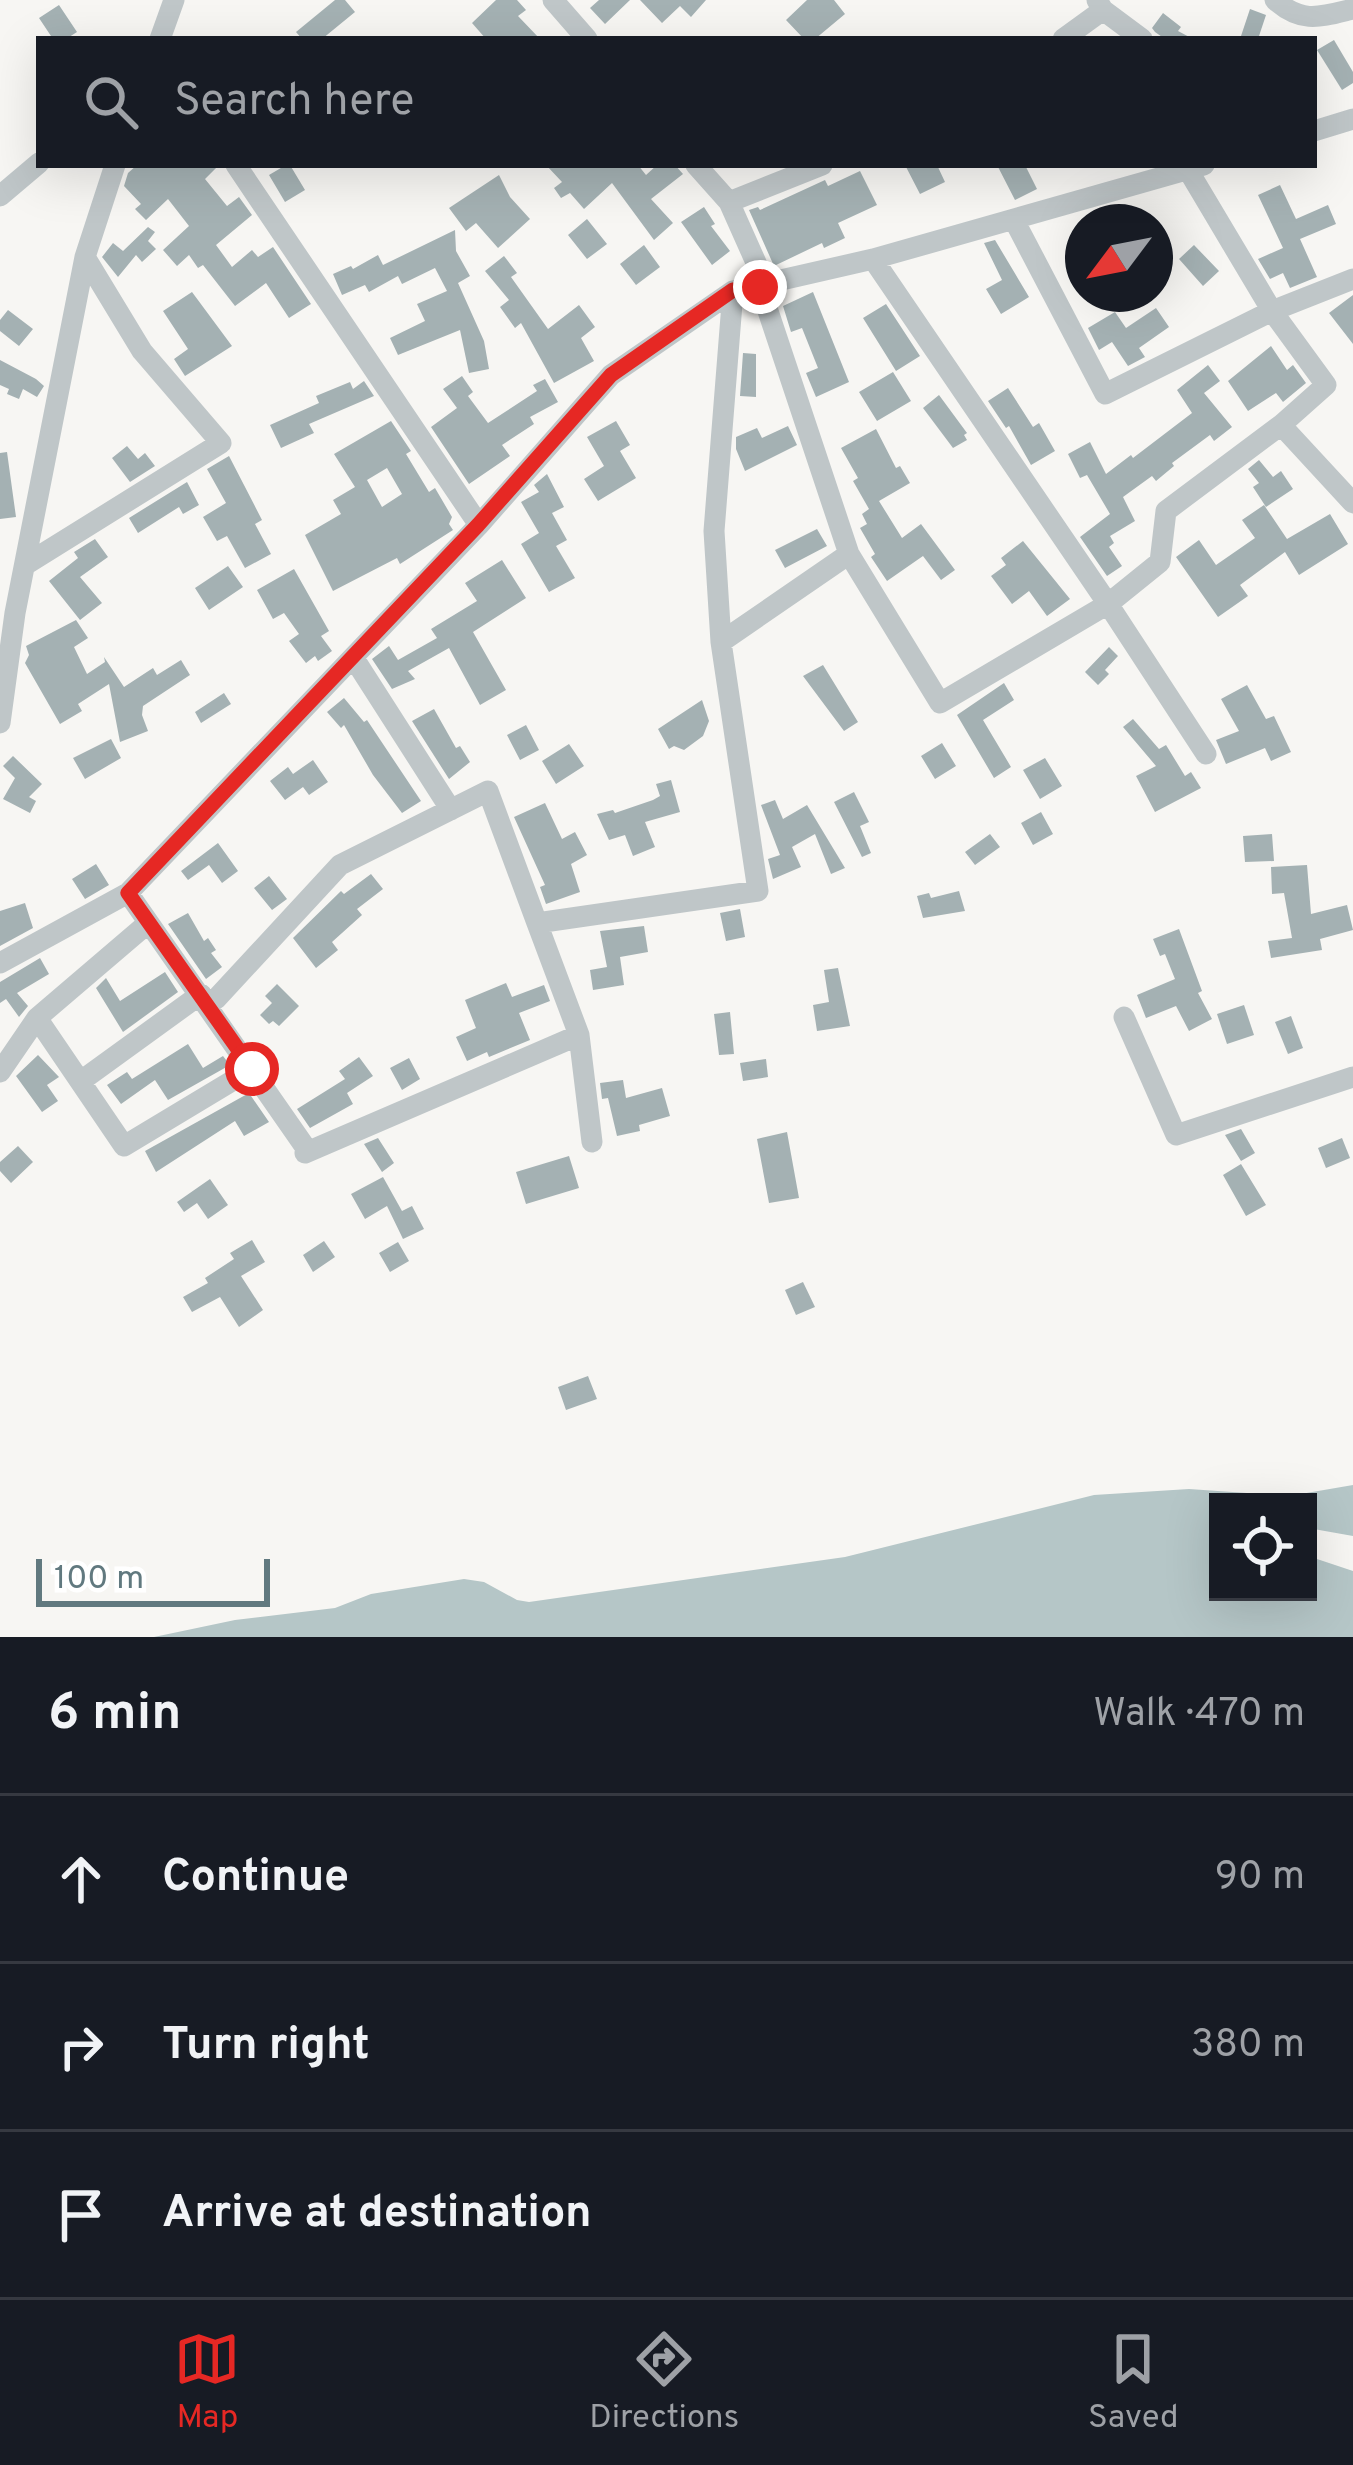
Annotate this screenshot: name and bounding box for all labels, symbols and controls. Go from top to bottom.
search box [36,36,1317,168]
icon: search [78,69,144,135]
text: Search here [174,74,414,131]
north arrow [1065,204,1173,312]
route end [733,260,787,314]
route start [225,1042,279,1096]
map controls [1209,1493,1317,1601]
button: locate [1209,1493,1317,1601]
scale bar [36,1553,270,1606]
text: 100 m [54,1559,144,1601]
text: 6 min [48,1683,181,1748]
text: Walk · 470 m [1093,1691,1305,1740]
icon: ahead [48,1846,114,1912]
text: Continue [162,1850,349,1907]
text: 90 m [1215,1854,1305,1903]
icon: right [48,2014,114,2080]
text: Turn right [162,2018,370,2075]
text: 380 m [1191,2022,1305,2071]
icon: arrive [48,2182,114,2248]
text: Arrive at destination [162,2186,592,2243]
tab: Map [174,2326,240,2440]
tab: Directions [589,2326,739,2440]
tab: Saved [1088,2326,1179,2440]

